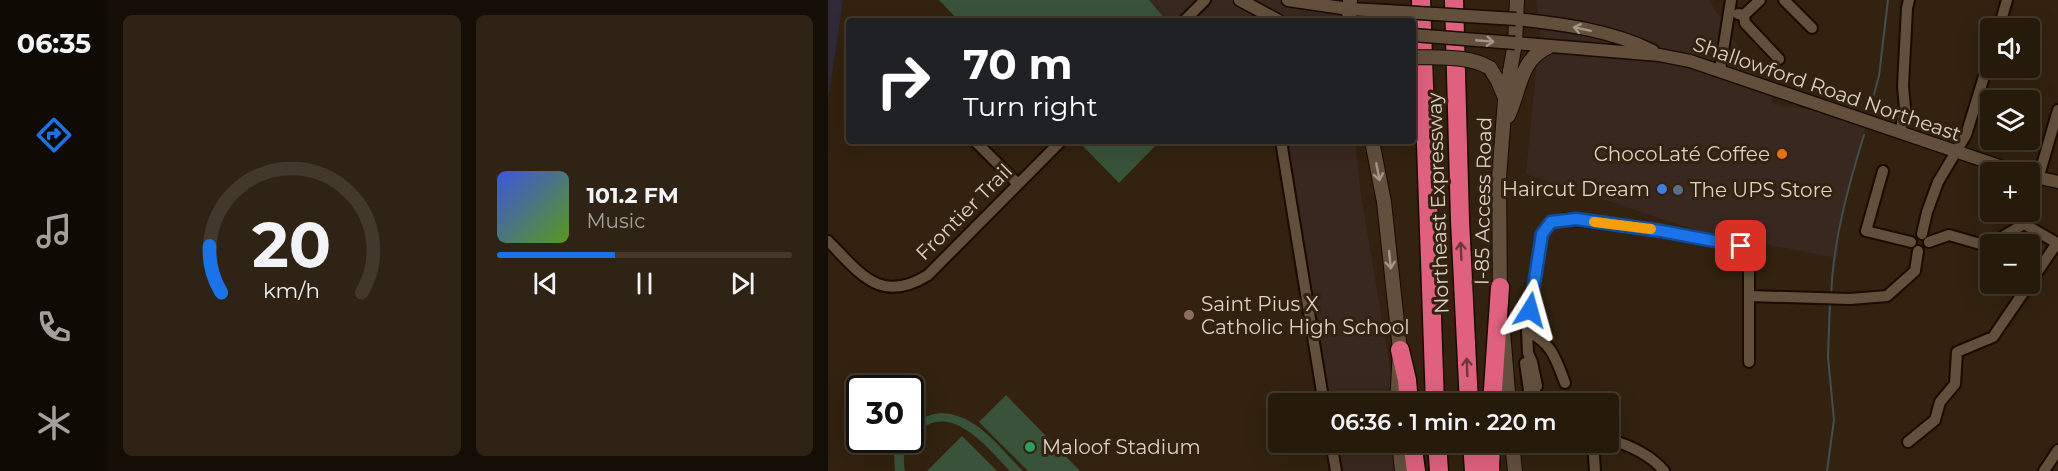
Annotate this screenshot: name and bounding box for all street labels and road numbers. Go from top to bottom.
street label: Shallowford Road Northeast [1690,32,1964,146]
street label: Northeast Expressway [1422,92,1454,314]
street label: I-85 Access Road [1470,117,1496,285]
street label: Frontier Trail [911,159,1017,265]

